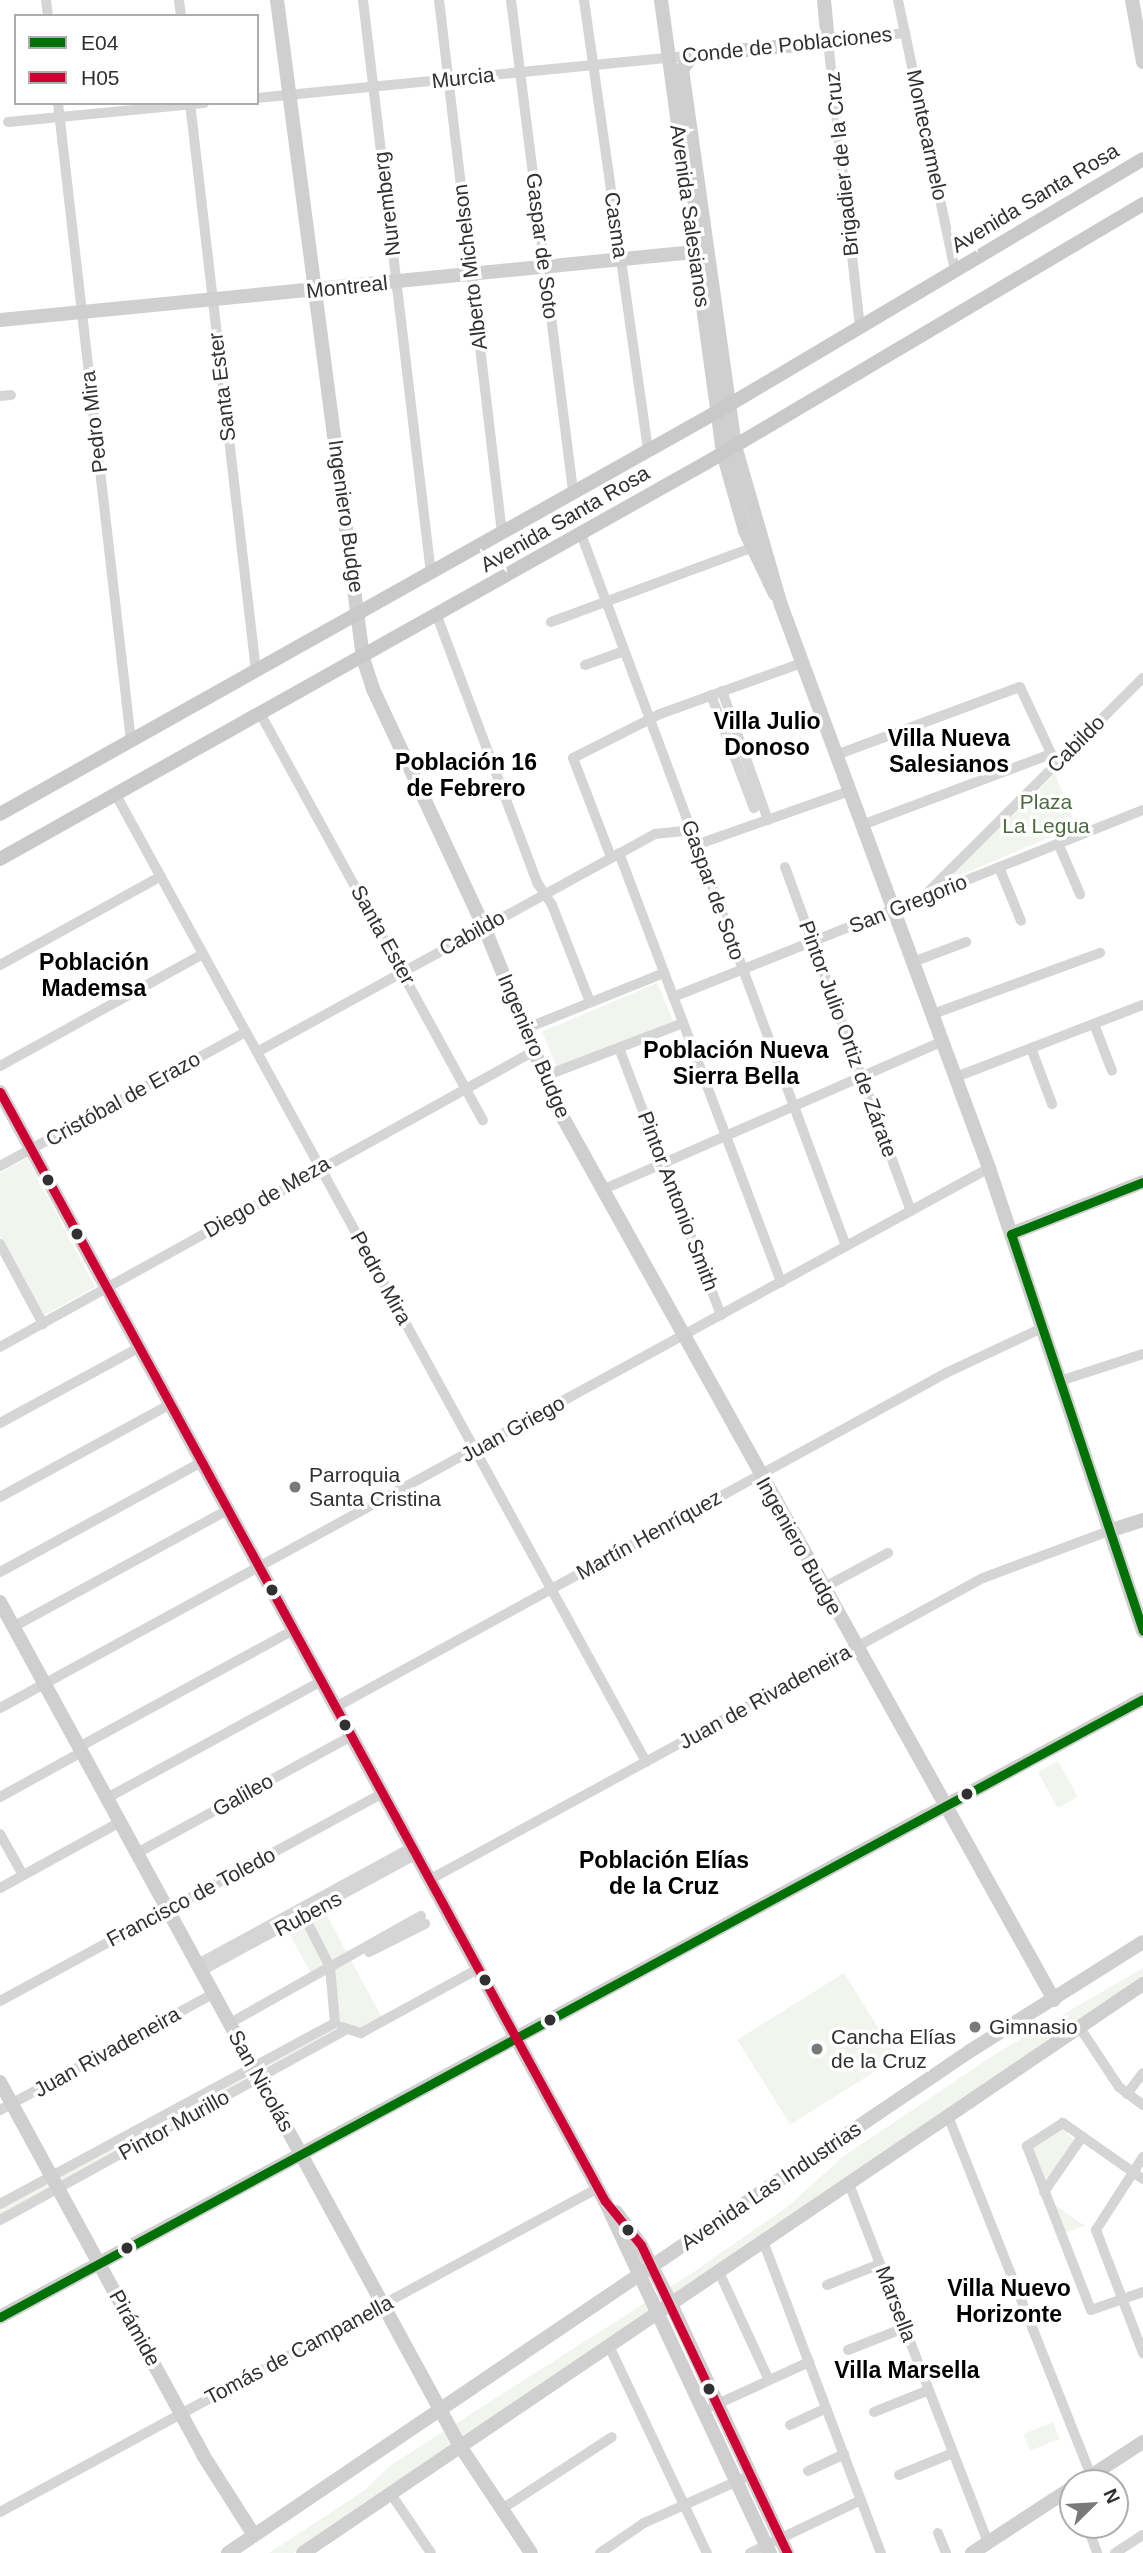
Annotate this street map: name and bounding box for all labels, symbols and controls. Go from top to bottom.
legend [14,14,259,105]
street label: Conde de Poblaciones [681,21,893,69]
text: E04 [81,31,118,54]
street label: Murcia [430,62,496,94]
text: H05 [81,66,120,89]
street label: Montecarmelo [901,67,953,203]
street label: Brigadier de la Cruz [820,70,864,258]
street label: Avenida Salesianos [665,123,715,309]
street label: Avenida Santa Rosa [947,138,1123,258]
street label: Nuremberg [368,150,406,258]
street label: Gaspar de Soto [521,171,563,321]
street label: Alberto Michelson [447,183,493,351]
street label: Casma [599,190,633,260]
street label: Montreal [305,270,389,304]
street label: Santa Ester [203,331,241,443]
street label: Pedro Mira [75,369,113,475]
street label: Ingeniero Budge [323,438,369,594]
street label: Avenida Santa Rosa [476,460,654,578]
district label: Villa Julio Donoso [714,707,820,761]
street label: Cabildo [1042,710,1110,778]
district label: Villa Nueva Salesianos [888,724,1010,778]
district label: Población 16 de Febrero [395,748,537,802]
park label: Plaza La Legua [1002,789,1090,839]
street label: Gaspar de Soto [676,817,750,963]
street label: San Gregorio [845,869,971,939]
street label: Santa Ester [345,881,421,989]
street label: Cabildo [435,905,509,961]
street label: Pintor Julio Ortiz de Zárate [793,917,903,1161]
district label: Población Mademsa [39,948,149,1002]
street label: Ingeniero Budge [492,970,576,1122]
district label: Población Nueva Sierra Bella [643,1036,829,1090]
street label: Cristóbal de Erazo [41,1046,205,1152]
street label: Pintor Antonio Smith [632,1107,724,1295]
street label: Diego de Meza [200,1151,334,1243]
unlabelled marker [41,1173,55,1187]
unlabelled marker [70,1227,84,1241]
street label: Pedro Mira [345,1227,417,1329]
street label: Juan Griego [457,1390,569,1468]
place label: Parroquia Santa Cristina [309,1462,441,1512]
street label: Ingeniero Budge [751,1472,847,1620]
marker: Parroquia Santa Cristina [287,1479,303,1495]
street label: Martín Henríquez [572,1485,726,1585]
unlabelled marker [265,1583,279,1597]
street label: Juan de Rivadeneira [675,1639,855,1755]
unlabelled marker [338,1718,352,1732]
street label: Galileo [208,1768,278,1822]
unlabelled marker [960,1787,974,1801]
street label: Francisco de Toledo [102,1842,280,1952]
district label: Población Elías de la Cruz [579,1846,749,1900]
street label: Rubens [270,1886,346,1942]
unlabelled marker [478,1973,492,1987]
street label: Juan Rivadeneira [29,2001,185,2103]
unlabelled marker [543,2013,557,2027]
place label: Gimnasio [989,2014,1078,2040]
marker: Gimnasio [967,2019,983,2035]
place label: Cancha Elías de la Cruz [831,2024,956,2074]
street label: San Nicolás [223,2026,299,2136]
marker: Cancha Elías de la Cruz [809,2041,825,2057]
street label: Pintor Murillo [114,2084,234,2166]
street label: Avenida Las Industrias [676,2116,866,2256]
unlabelled marker [621,2223,635,2237]
unlabelled marker [120,2241,134,2255]
street label: Marsella [870,2262,922,2346]
district label: Villa Nuevo Horizonte [947,2274,1071,2328]
street label: Pirámide [104,2286,166,2370]
street label: Tomás de Campanella [201,2290,397,2410]
district label: Villa Marsella [834,2356,980,2384]
unlabelled marker [702,2382,716,2396]
north arrow [1059,2469,1129,2539]
text: N [1099,2486,1124,2507]

